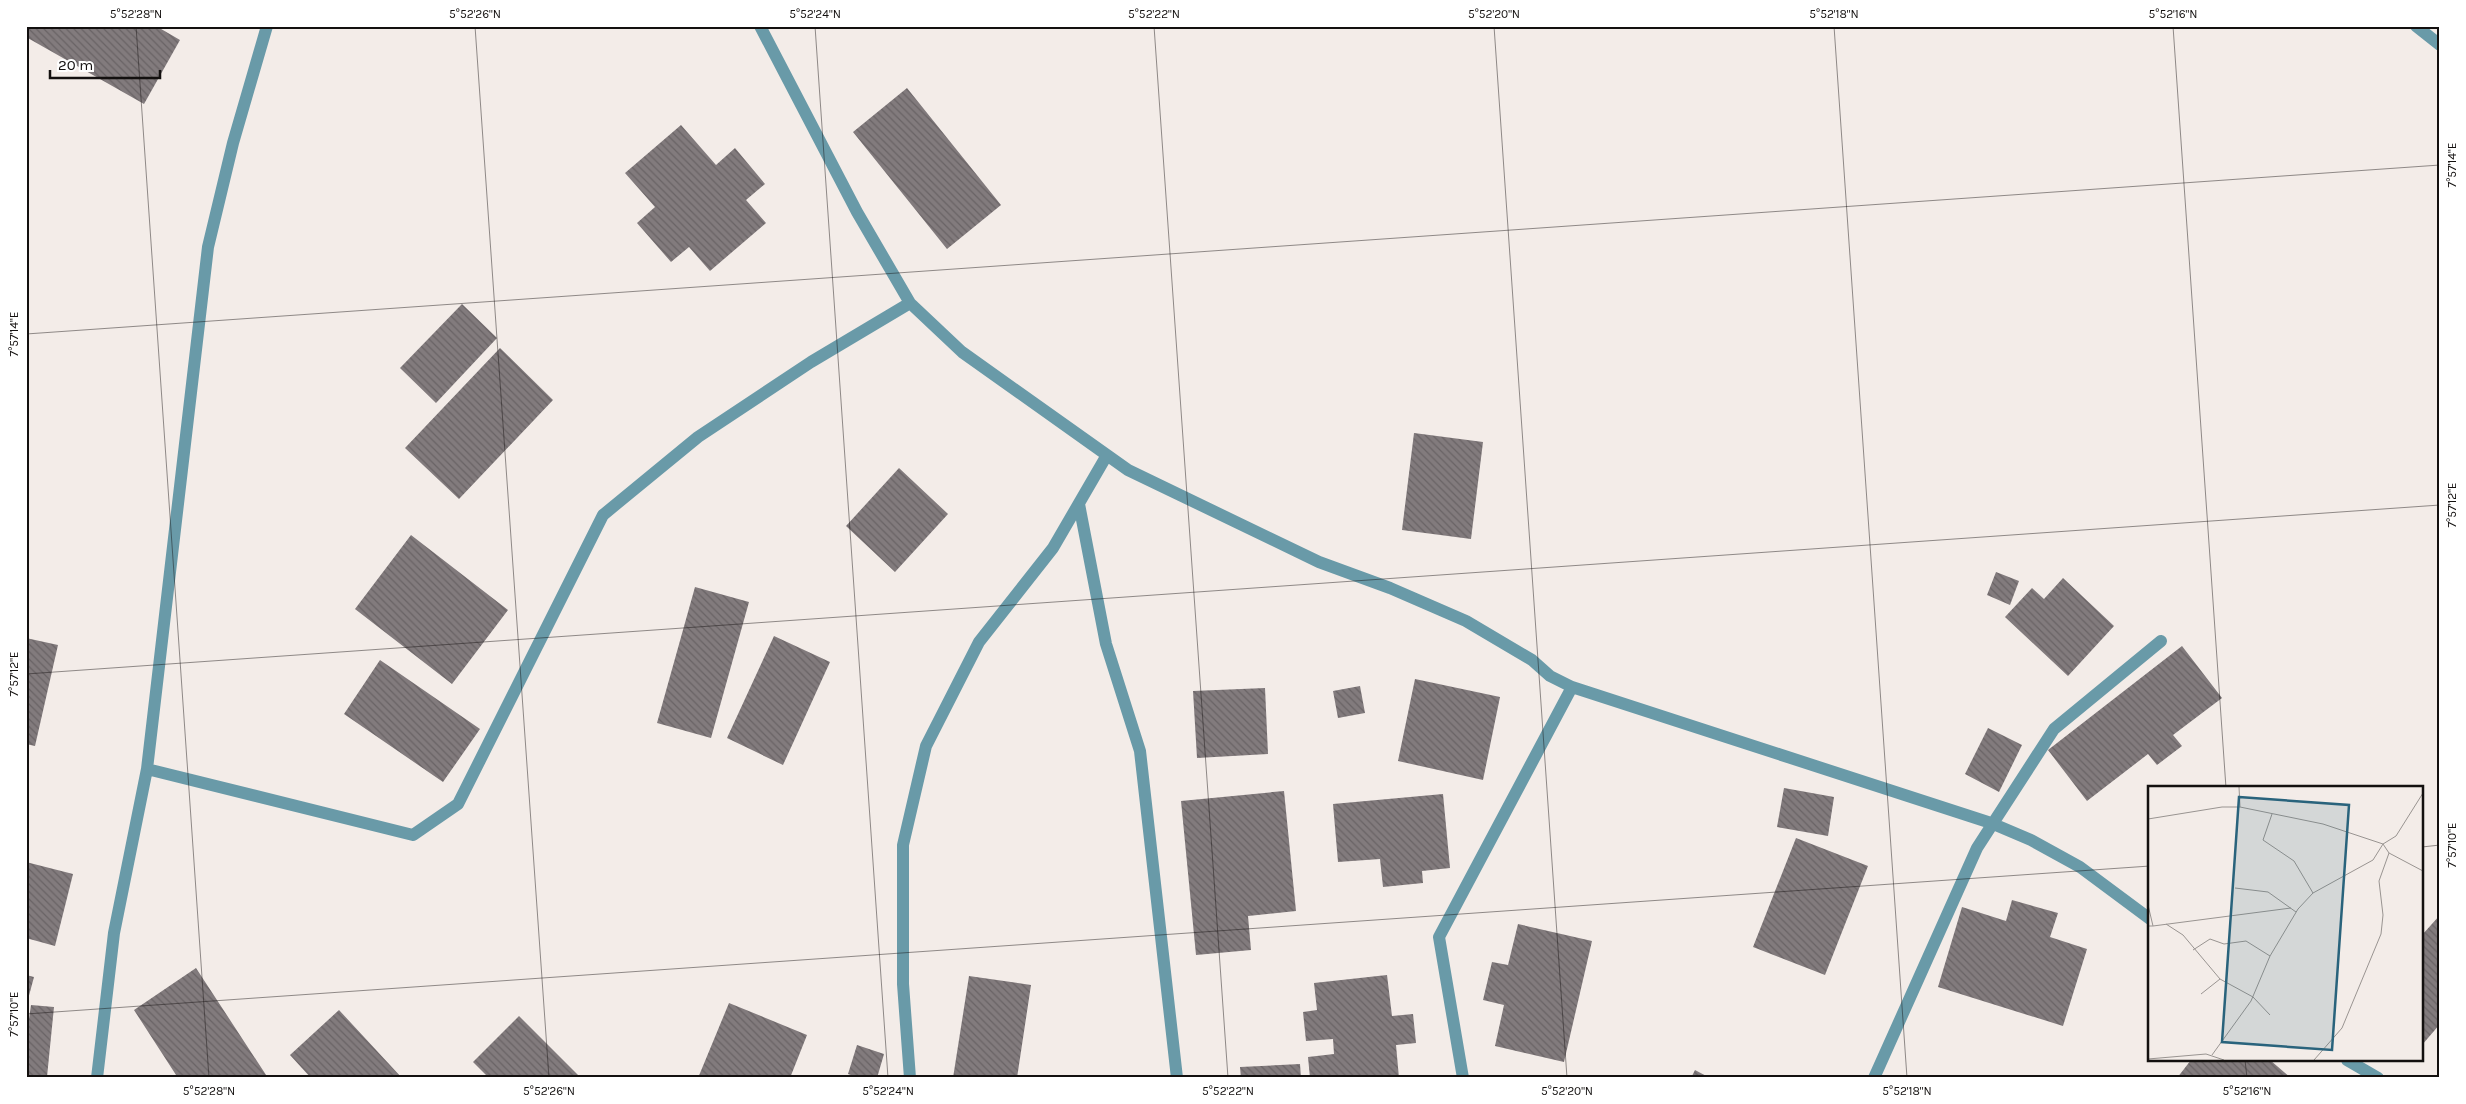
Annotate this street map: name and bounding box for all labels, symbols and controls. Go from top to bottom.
text: 5°52'28"N [110,7,162,21]
text: 5°52'26"N [449,7,501,21]
text: 5°52'24"N [789,7,841,21]
text: 5°52'22"N [1128,7,1180,21]
text: 5°52'20"N [1468,7,1520,21]
text: 5°52'18"N [1809,7,1859,21]
text: 5°52'16"N [2149,7,2197,21]
scale bar [50,48,160,80]
text: 20 m [58,56,93,74]
text: 7°57'14"E [2445,143,2459,187]
text: 7°57'14"E [7,312,21,356]
text: 7°57'12"E [2445,482,2459,528]
text: 7°57'12"E [7,651,21,697]
inset map [2148,786,2424,1062]
text: 7°57'10"E [2445,822,2459,868]
text: 7°57'10"E [7,991,21,1037]
text: 5°52'28"N [183,1084,235,1098]
text: 5°52'26"N [523,1084,575,1098]
text: 5°52'24"N [862,1084,914,1098]
text: 5°52'22"N [1202,1084,1254,1098]
text: 5°52'20"N [1541,1084,1593,1098]
text: 5°52'18"N [1882,1084,1932,1098]
text: 5°52'16"N [2223,1084,2271,1098]

